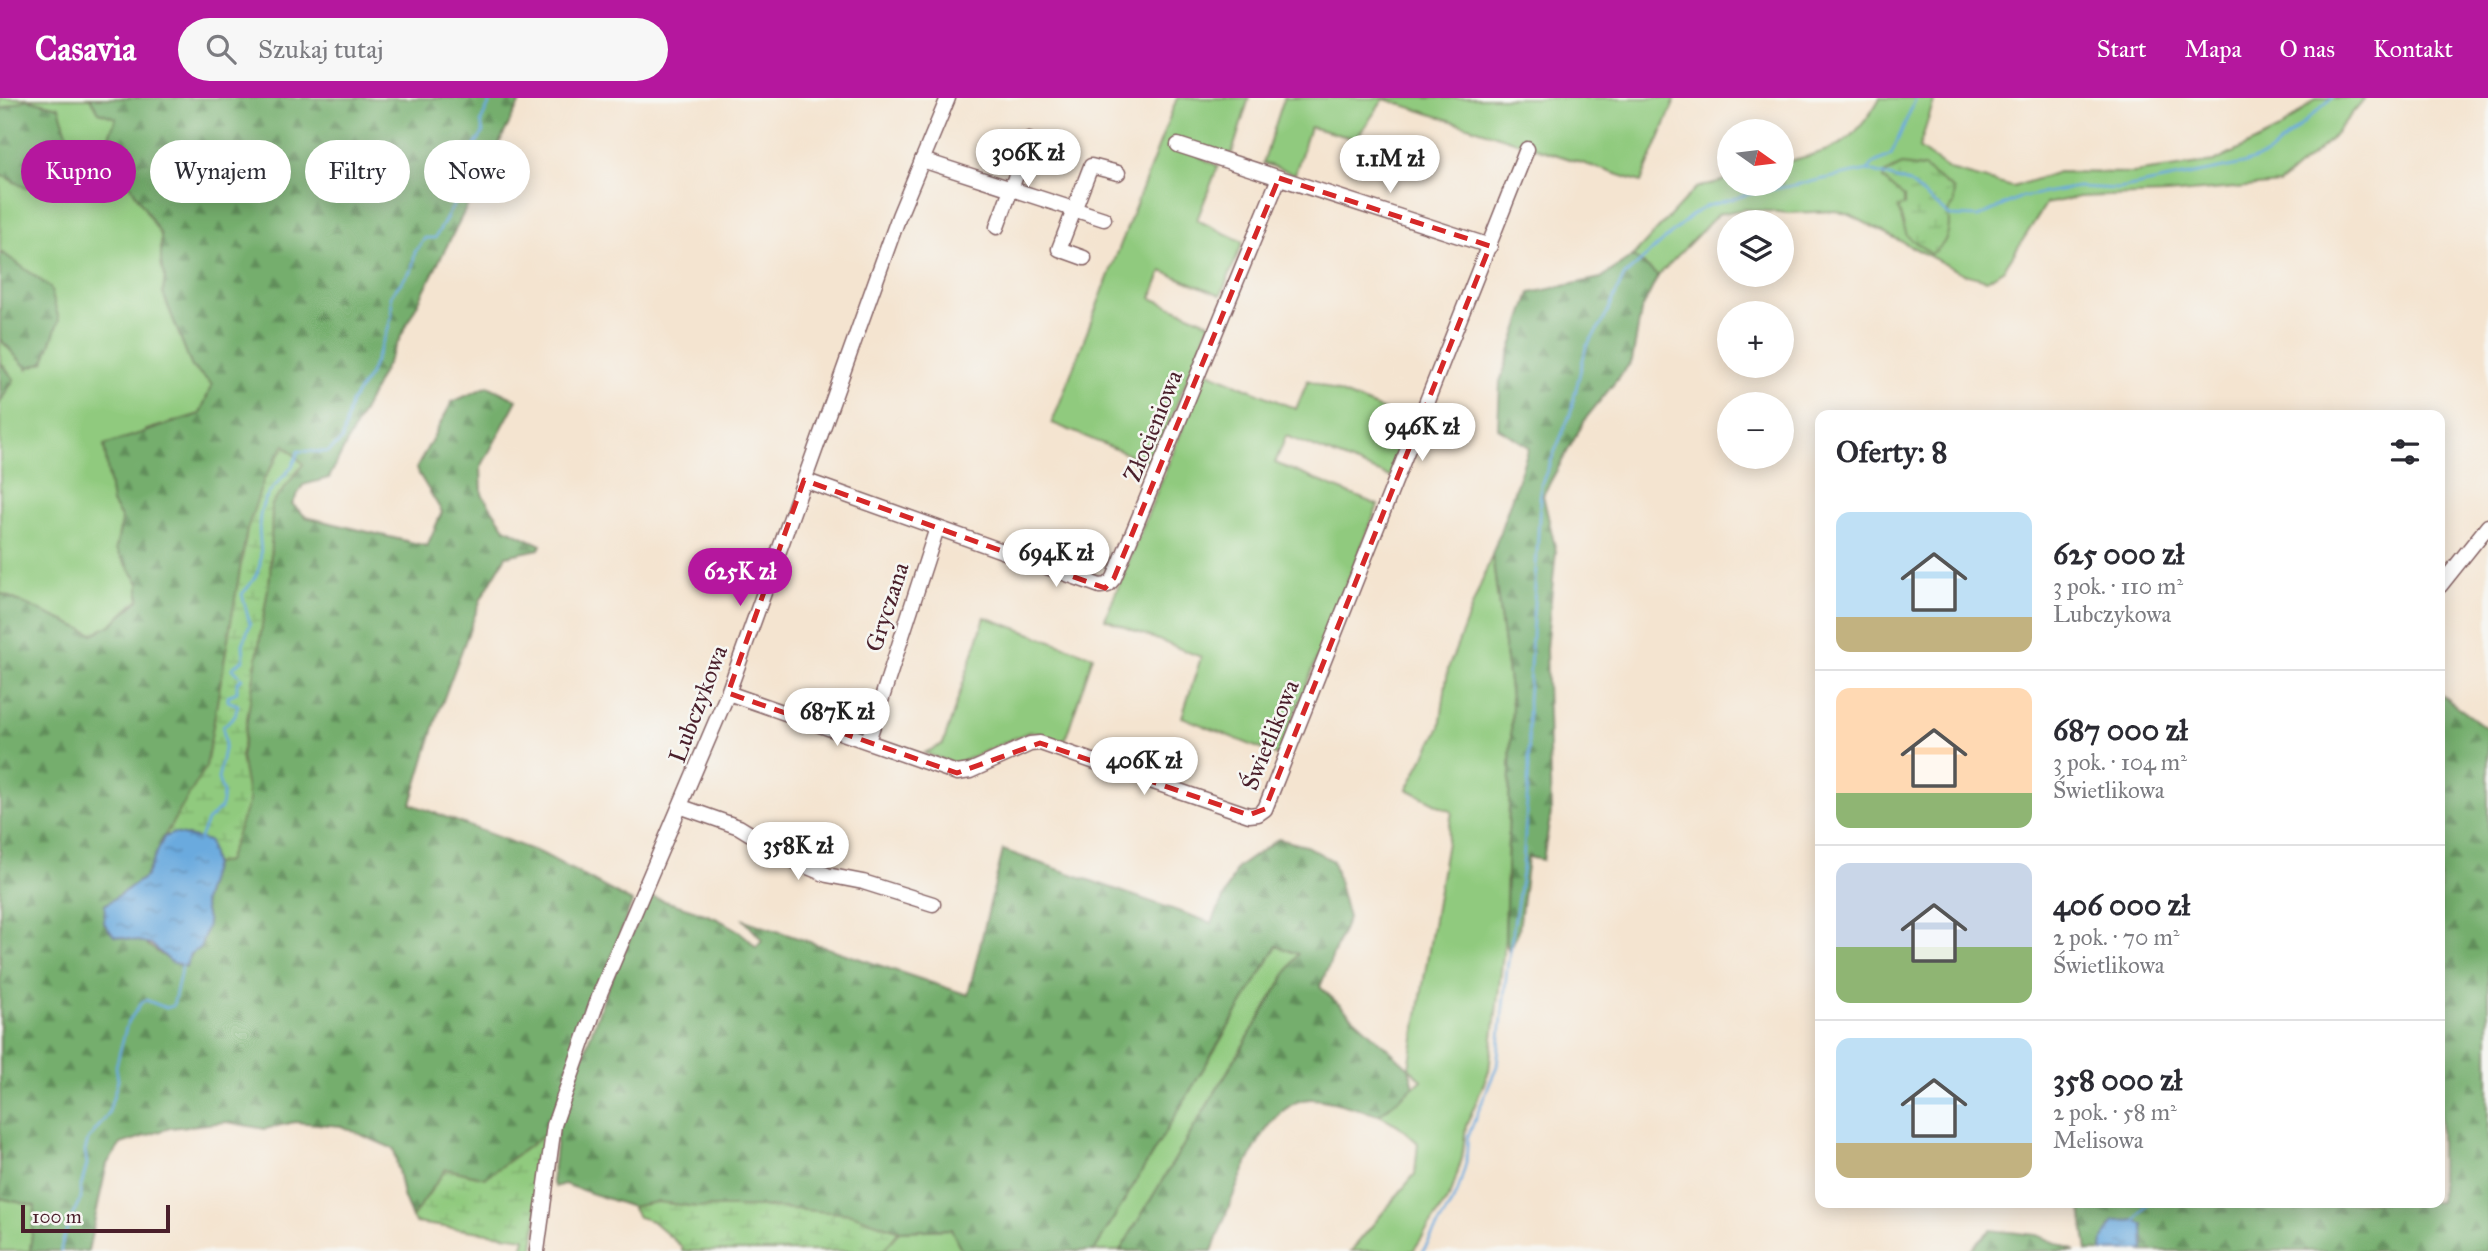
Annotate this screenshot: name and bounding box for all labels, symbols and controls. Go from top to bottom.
search box [178,18,668,81]
text: Casavia [35,29,136,69]
icon: search [202,30,240,68]
text: Szukaj tutaj [258,33,384,65]
text: Start [2097,34,2147,64]
text: Mapa [2185,34,2242,64]
text: O nas [2280,34,2335,64]
text: Kontakt [2373,34,2453,64]
north arrow [1717,119,1794,196]
map controls [1717,119,1794,469]
pin: 306K zł [963,130,1093,189]
pin: 1.1M zł [1325,136,1455,195]
text: 306K zł [992,138,1064,166]
chip: Kupno [21,140,136,203]
chip: Wynajem [150,140,291,203]
chip: Filtry [305,140,410,203]
chip: Nowe [424,140,530,203]
text: 1.1M zł [1356,144,1424,172]
button: layers [1717,210,1794,287]
button: + [1717,301,1794,378]
street label: Złocieniowa [1117,365,1189,486]
button: − [1717,392,1794,469]
pin: 946K zł [1357,404,1487,463]
text: 946K zł [1384,412,1460,440]
icon: filters [2386,433,2424,471]
text: Oferty: 8 [1836,434,1947,470]
pin: 694K zł [991,530,1121,589]
text: 625 000 zł [2053,536,2184,572]
text: 694K zł [1018,538,1094,566]
icon: home [1892,540,1976,624]
pin: 625K zł [675,548,805,608]
text: 625K zł [704,557,776,585]
street label: Gryczana [859,558,916,655]
text: 3 pok. · 110 m² [2053,572,2183,600]
text: Lubczykowa [2053,600,2171,628]
street label: Lubczykowa [662,640,734,767]
street label: Świetlikowa [1234,675,1306,795]
pin: 687K zł [772,688,902,748]
text: 687K zł [800,697,874,725]
text: 687 000 zł [2053,712,2188,748]
icon: home [1892,716,1976,800]
pin: 406K zł [1079,738,1209,797]
text: 406K zł [1106,746,1182,774]
text: 3 pok. · 104 m² [2053,748,2187,776]
text: Świetlikowa [2053,776,2164,804]
pin: 358K zł [733,822,863,882]
text: 358K zł [763,831,833,859]
text: 406 000 zł [2053,887,2190,923]
icon: home [1892,891,1976,975]
text: 2 pok. · 70 m² [2053,923,2179,951]
text: Świetlikowa [2053,951,2164,979]
text: 358 000 zł [2053,1062,2182,1098]
icon: home [1892,1066,1976,1150]
text: 2 pok. · 58 m² [2053,1098,2177,1126]
text: Melisowa [2053,1126,2143,1154]
scale bar [21,1202,170,1234]
text: 100 m [32,1205,82,1228]

